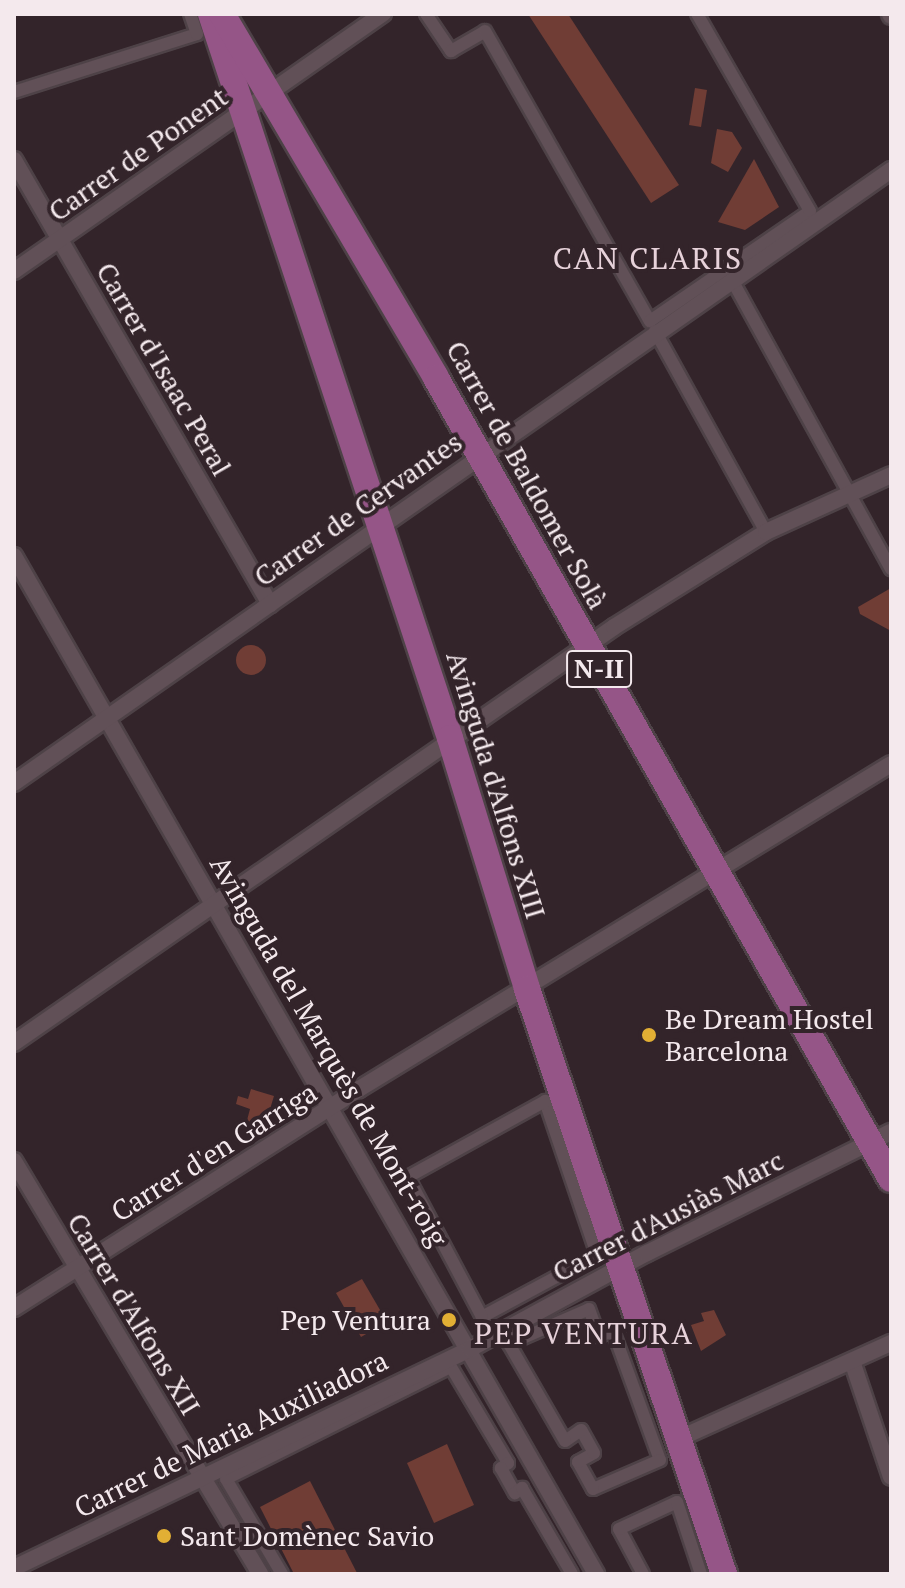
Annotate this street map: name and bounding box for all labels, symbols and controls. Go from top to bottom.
street label: Carrer de Ponent [42,80,234,228]
district label: CAN CLARIS [553,240,743,276]
street label: Carrer d'Isaac Peral [89,256,239,482]
street label: Carrer de Baldomer Solà [439,335,615,615]
street label: Carrer de Cervantes [248,425,468,593]
street label: Avinguda d'Alfons XIII [439,647,553,923]
road number: N-II [565,647,633,691]
street label: Avinguda del Marquès de Mont-roig [203,850,455,1252]
place label: Be Dream Hostel Barcelona [665,1002,874,1068]
marker: Be Dream Hostel Barcelona [640,1026,658,1044]
street label: Carrer d'en Garriga [105,1075,323,1229]
street label: Carrer d'Ausiàs Marc [547,1143,789,1289]
street label: Carrer d'Alfons XII [60,1207,208,1421]
place label: Pep Ventura [280,1303,431,1337]
marker: Pep Ventura [438,1309,460,1331]
district label: PEP VENTURA [474,1315,694,1351]
street label: Carrer de Maria Auxiliadora [68,1343,394,1525]
place label: Sant Domènec Savio [180,1519,434,1553]
marker: Sant Domènec Savio [155,1527,173,1545]

